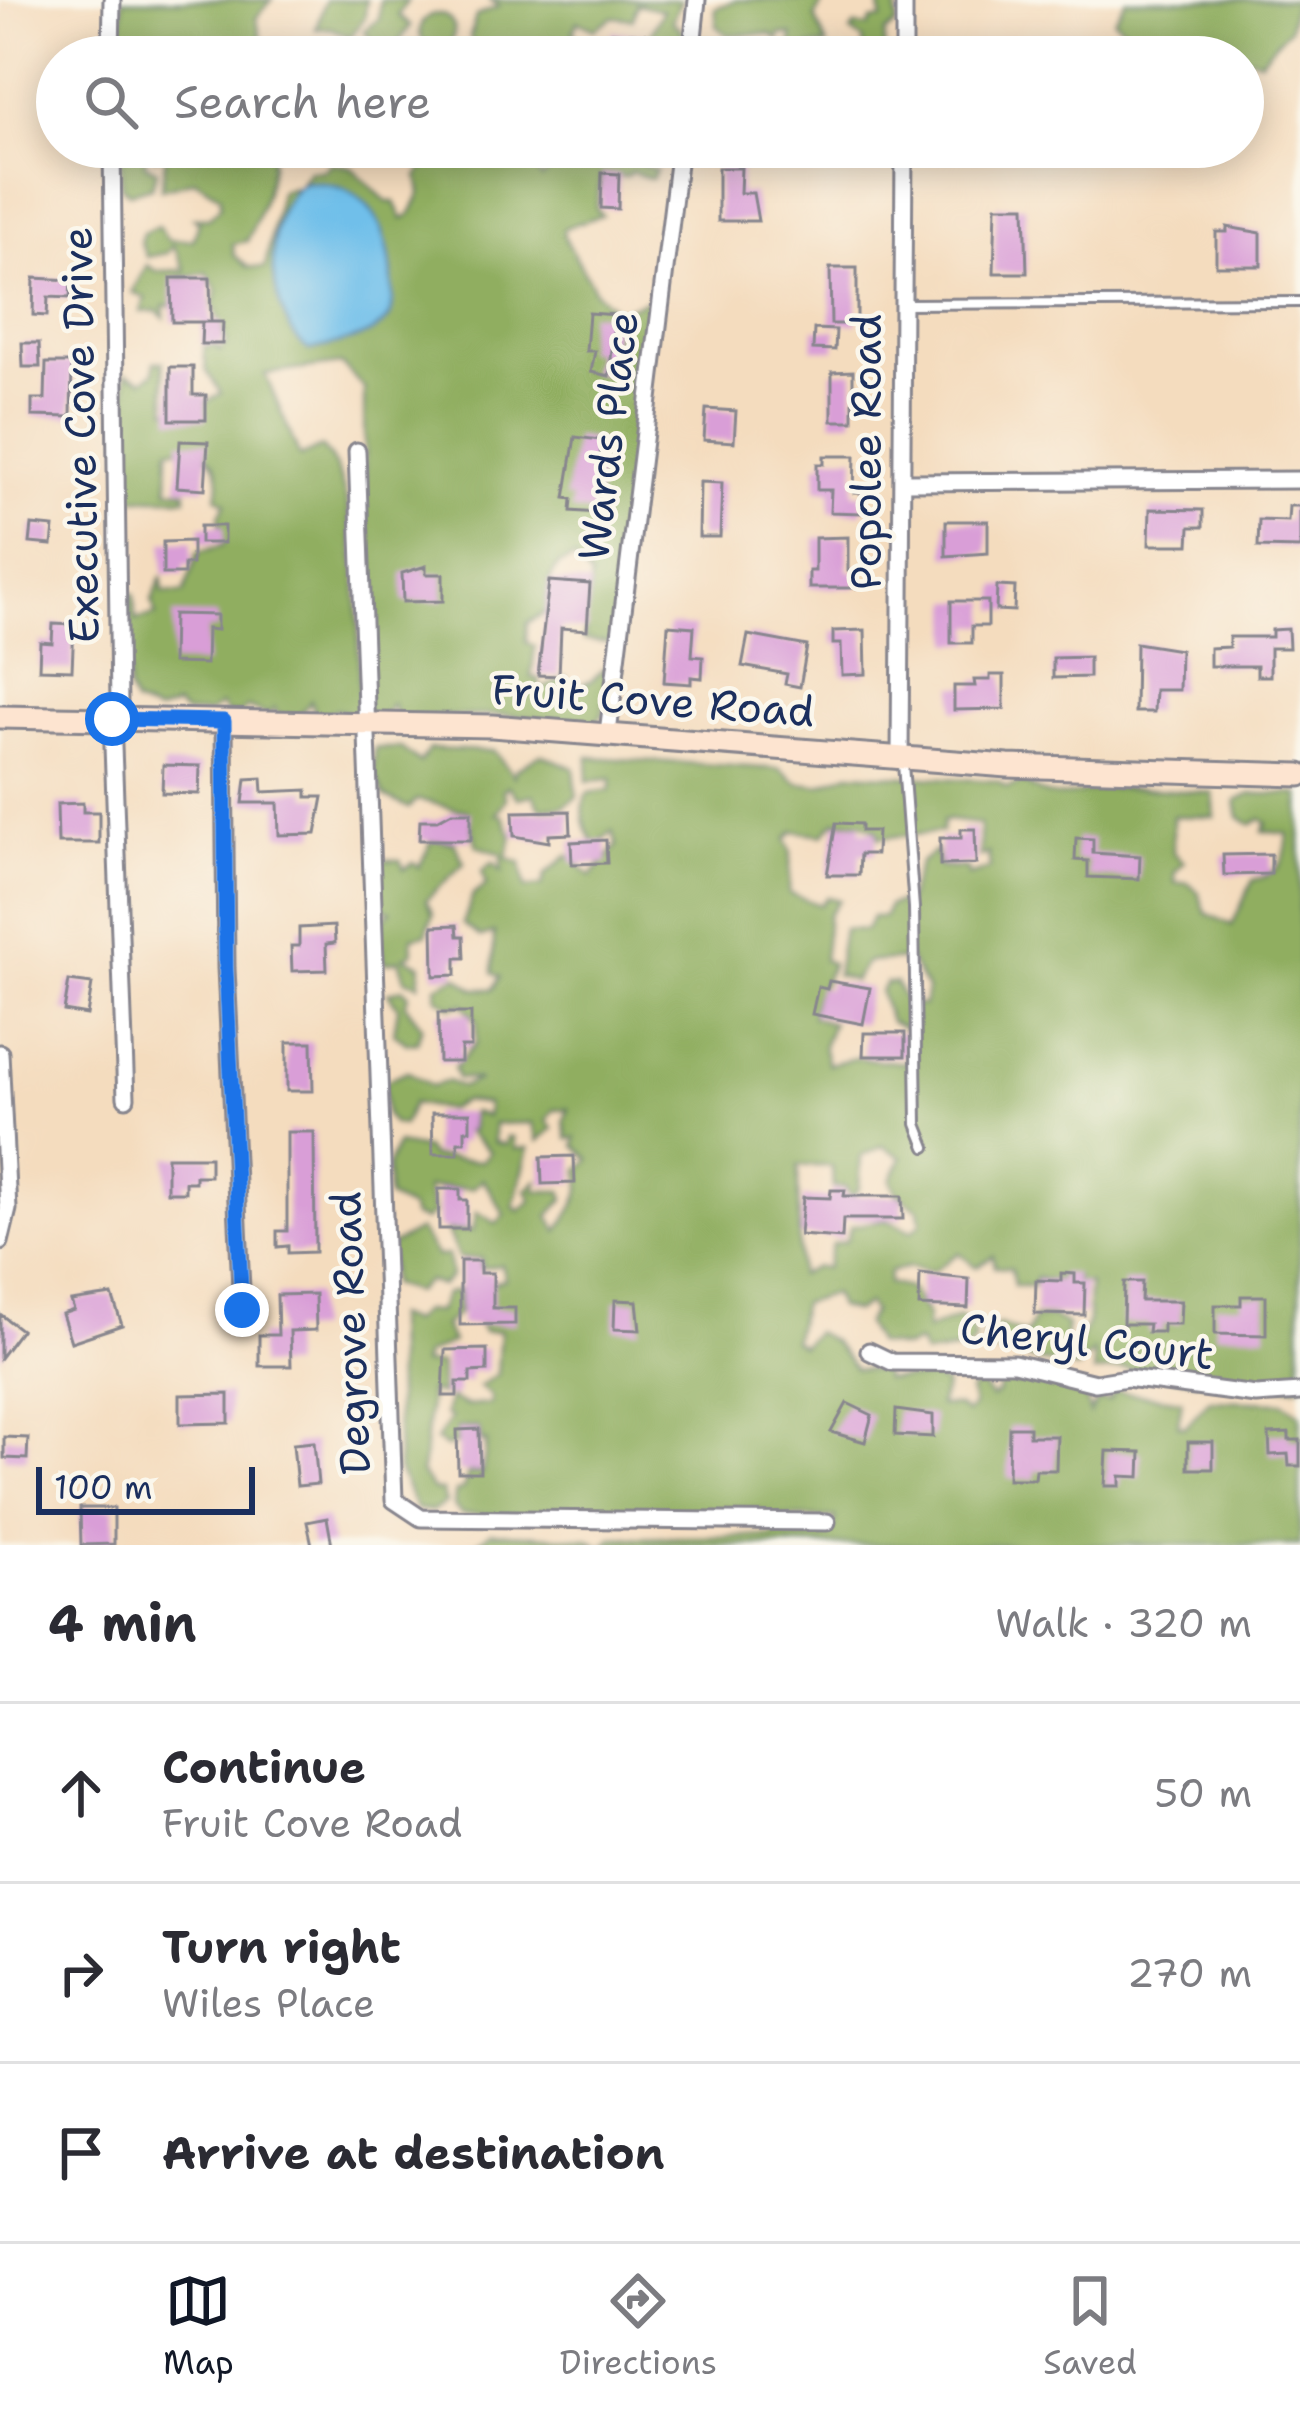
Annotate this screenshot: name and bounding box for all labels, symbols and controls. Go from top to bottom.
search box [36,36,1264,168]
icon: search [78,69,144,135]
text: Search here [174,72,431,132]
street label: Executive Cove Drive [48,226,112,644]
street label: Wards Place [565,308,651,564]
street label: Popolee Road [838,314,894,590]
street label: Fruit Cove Road [490,661,816,739]
route start [85,692,139,746]
street label: Degrove Road [317,1190,383,1476]
route end [215,1283,269,1337]
street label: Cheryl Court [957,1300,1217,1382]
scale bar [36,1461,255,1514]
text: 100 m [54,1465,153,1510]
text: 4 min [48,1589,197,1657]
text: Walk · 320 m [995,1597,1252,1649]
text: Continue [162,1737,366,1797]
icon: ahead [48,1760,114,1826]
text: 50 m [1154,1767,1252,1819]
text: Fruit Cove Road [162,1797,462,1849]
text: Turn right [162,1917,401,1977]
icon: right [48,1940,114,2006]
text: 270 m [1127,1947,1252,1999]
text: Wiles Place [162,1977,375,2029]
icon: arrive [48,2120,114,2186]
text: Arrive at destination [162,2123,665,2183]
tab: Map [163,2268,234,2385]
tab: Directions [560,2268,717,2385]
tab: Saved [1043,2268,1137,2385]

